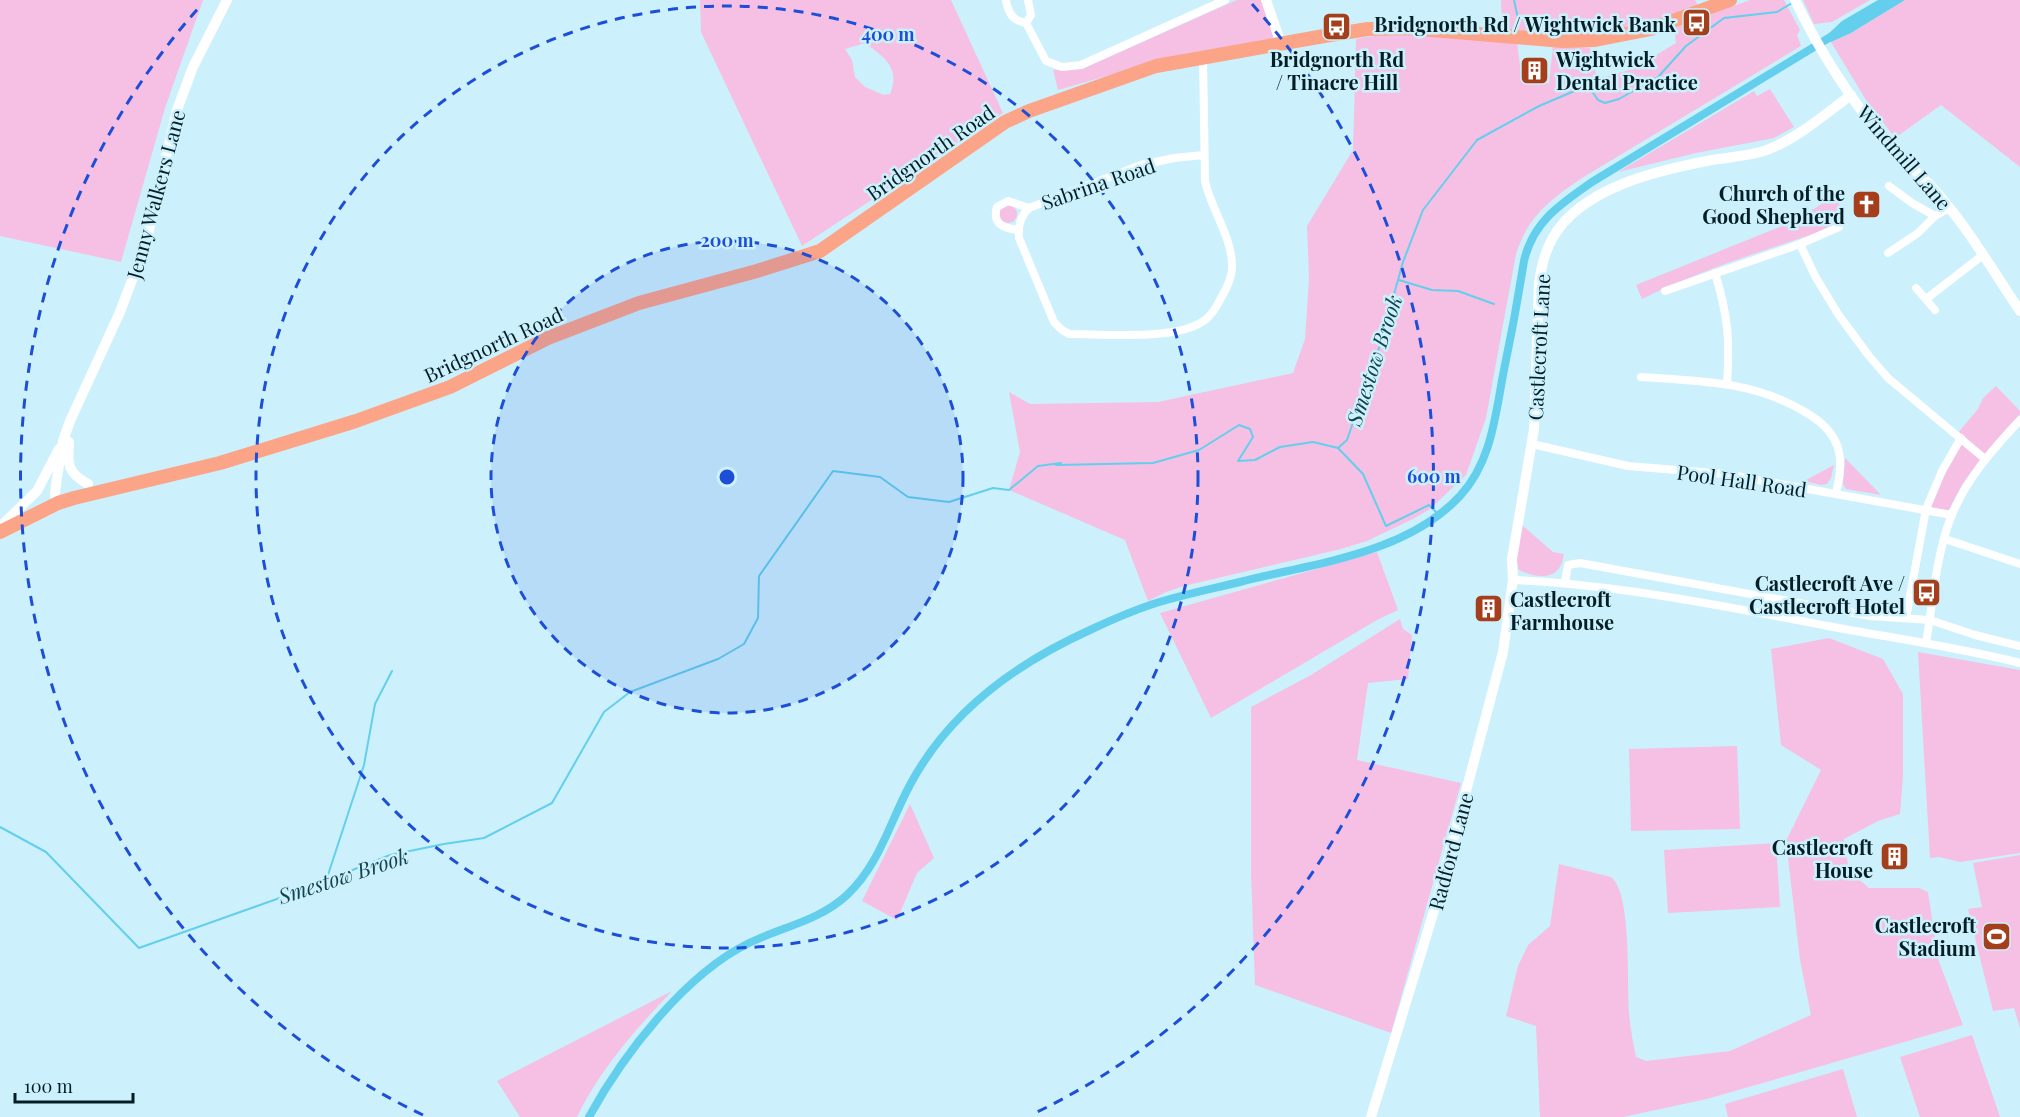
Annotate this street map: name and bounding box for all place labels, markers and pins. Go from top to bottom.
bus stop icon: Bridgnorth Rd / Wightwick Bank [1681,7,1713,39]
place label: Bridgnorth Rd / Wightwick Bank [1374,10,1676,37]
bus stop icon: Bridgnorth Rd / Tinacre Hill [1321,11,1353,43]
place label: Bridgnorth Rd / Tinacre Hill [1270,45,1404,95]
place label: Wightwick Dental Practice [1555,45,1698,95]
building icon: Wightwick Dental Practice [1519,54,1551,86]
place label: Church of the Good Shepherd [1702,179,1845,229]
church icon: Church of the Good Shepherd [1850,188,1882,220]
centre of rings [717,467,737,487]
place label: Castlecroft Ave / Castlecroft Hotel [1749,569,1905,619]
bus stop icon: Castlecroft Ave / Castlecroft Hotel [1910,577,1942,609]
place label: Castlecroft Farmhouse [1510,585,1614,635]
building icon: Castlecroft Farmhouse [1473,593,1505,625]
place label: Castlecroft House [1772,833,1874,883]
building icon: Castlecroft House [1878,841,1910,873]
place label: Castlecroft Stadium [1875,911,1977,961]
sports icon: Castlecroft Stadium [1981,920,2013,952]

